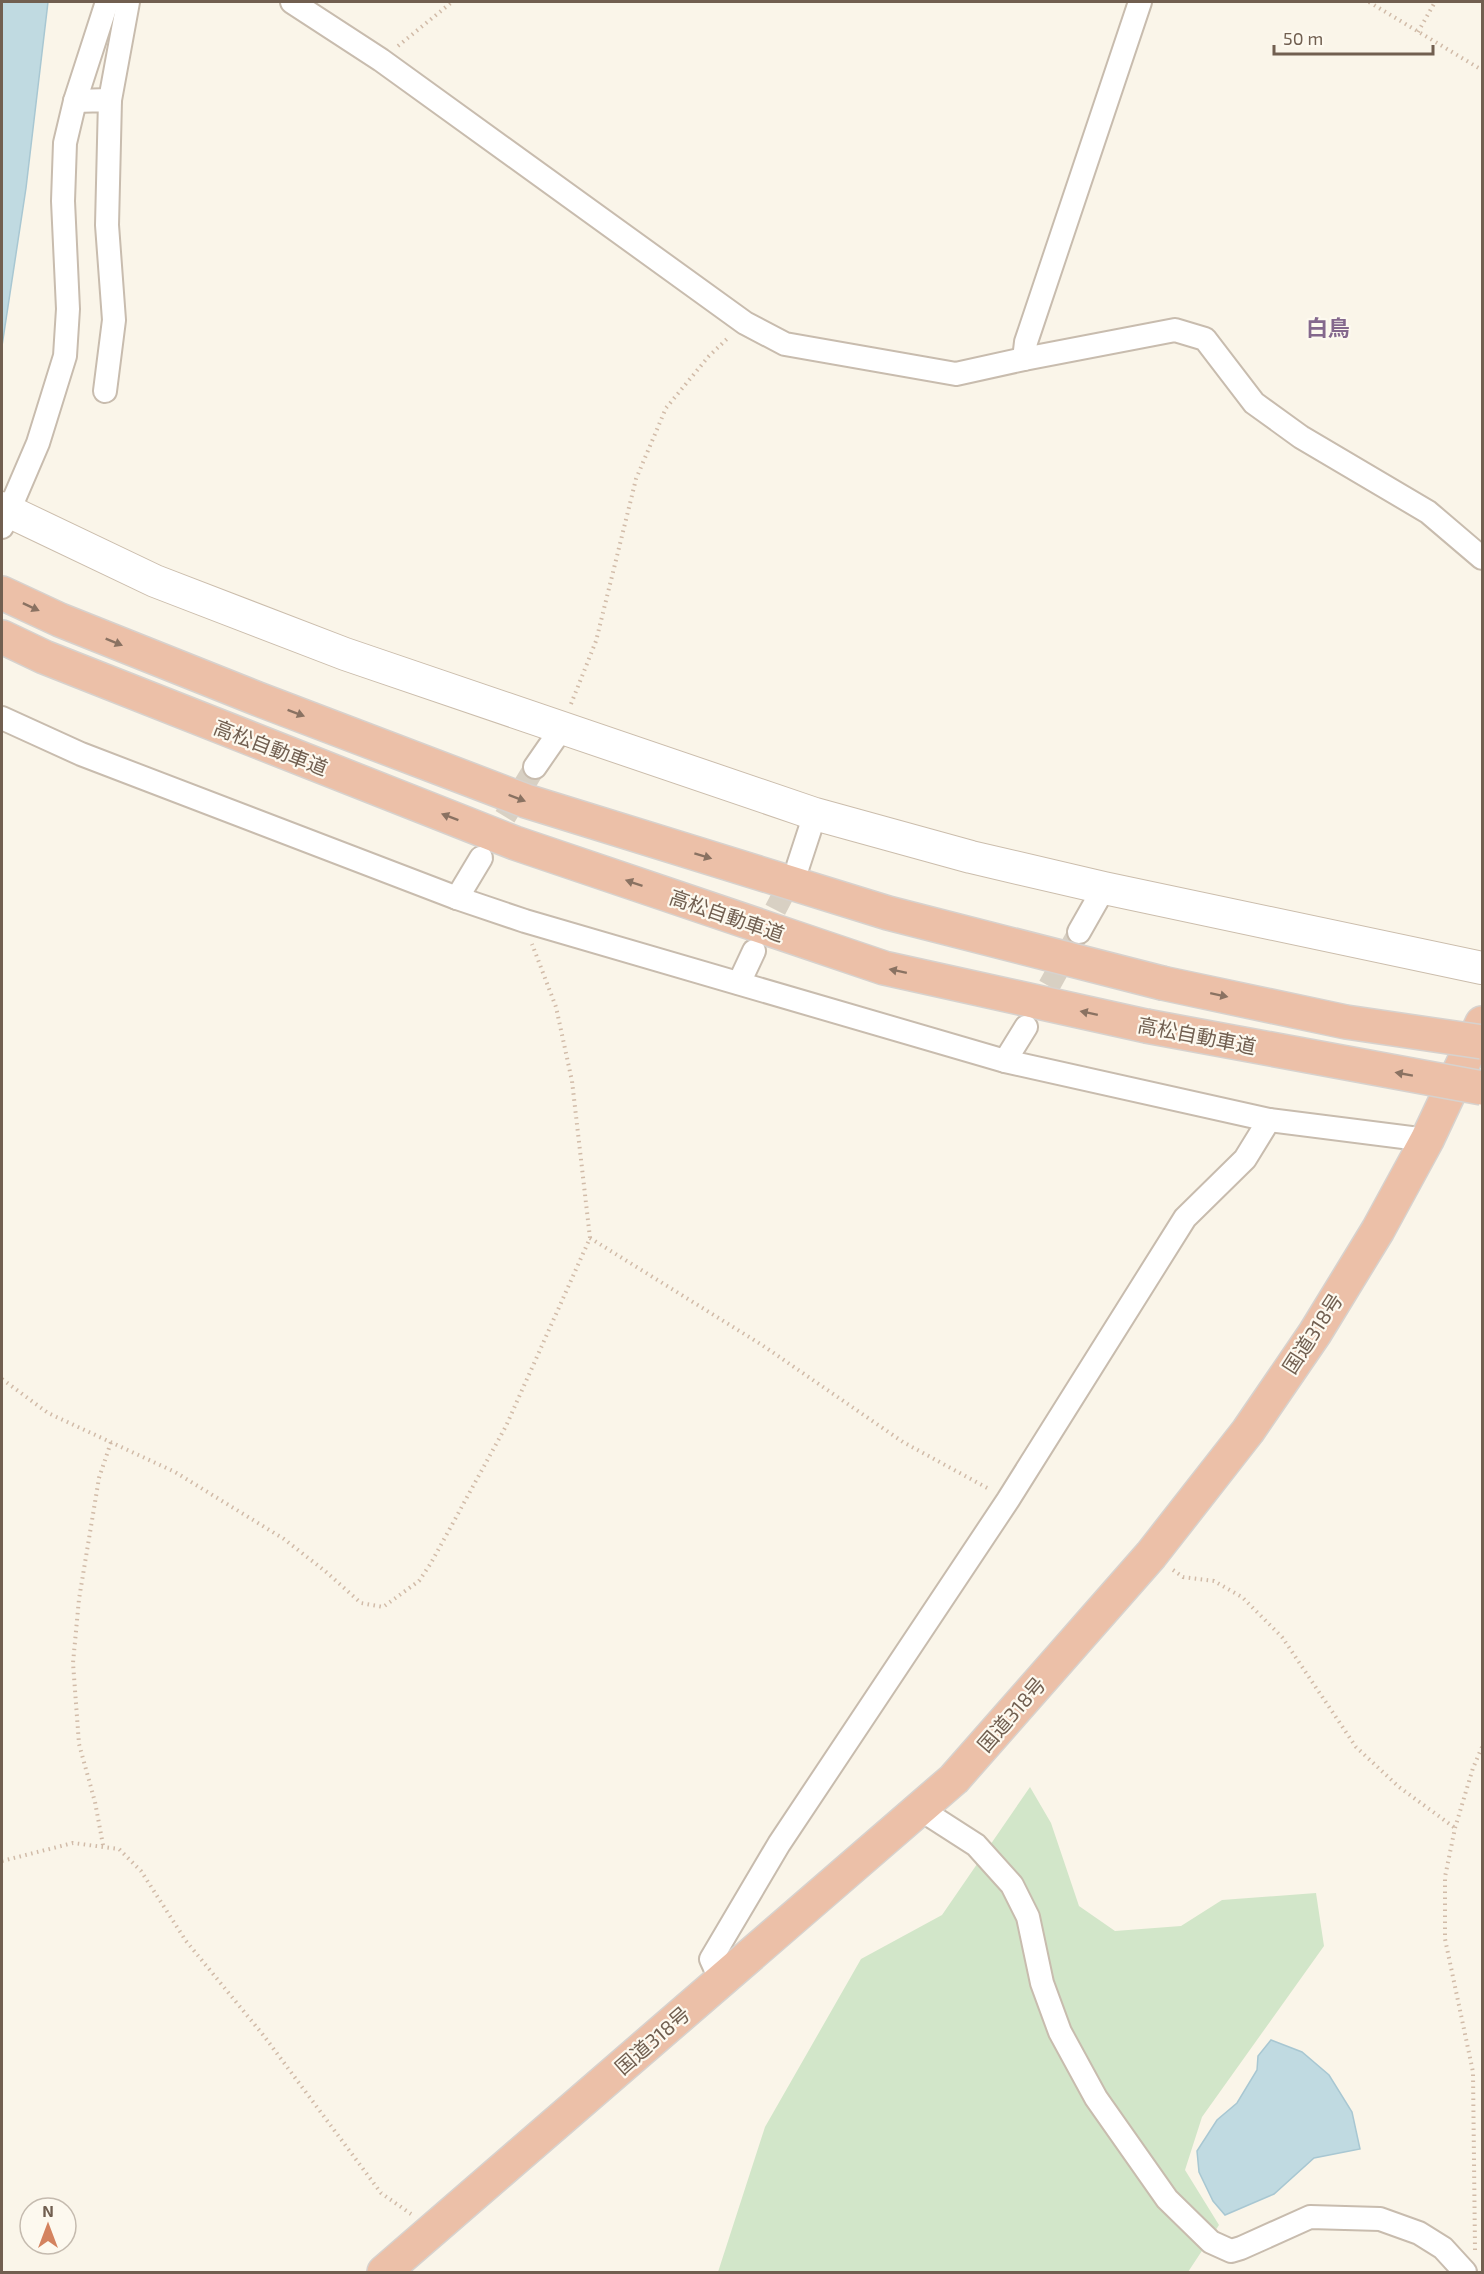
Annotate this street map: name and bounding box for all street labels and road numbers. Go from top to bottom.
street label: 高松自動車道 [211,714,331,780]
street label: 高松自動車道 [666,884,788,946]
street label: 高松自動車道 [1136,1012,1258,1058]
street label: 国道318号 [1277,1288,1347,1378]
street label: 国道318号 [972,1672,1050,1756]
street label: 国道318号 [610,2001,694,2079]

